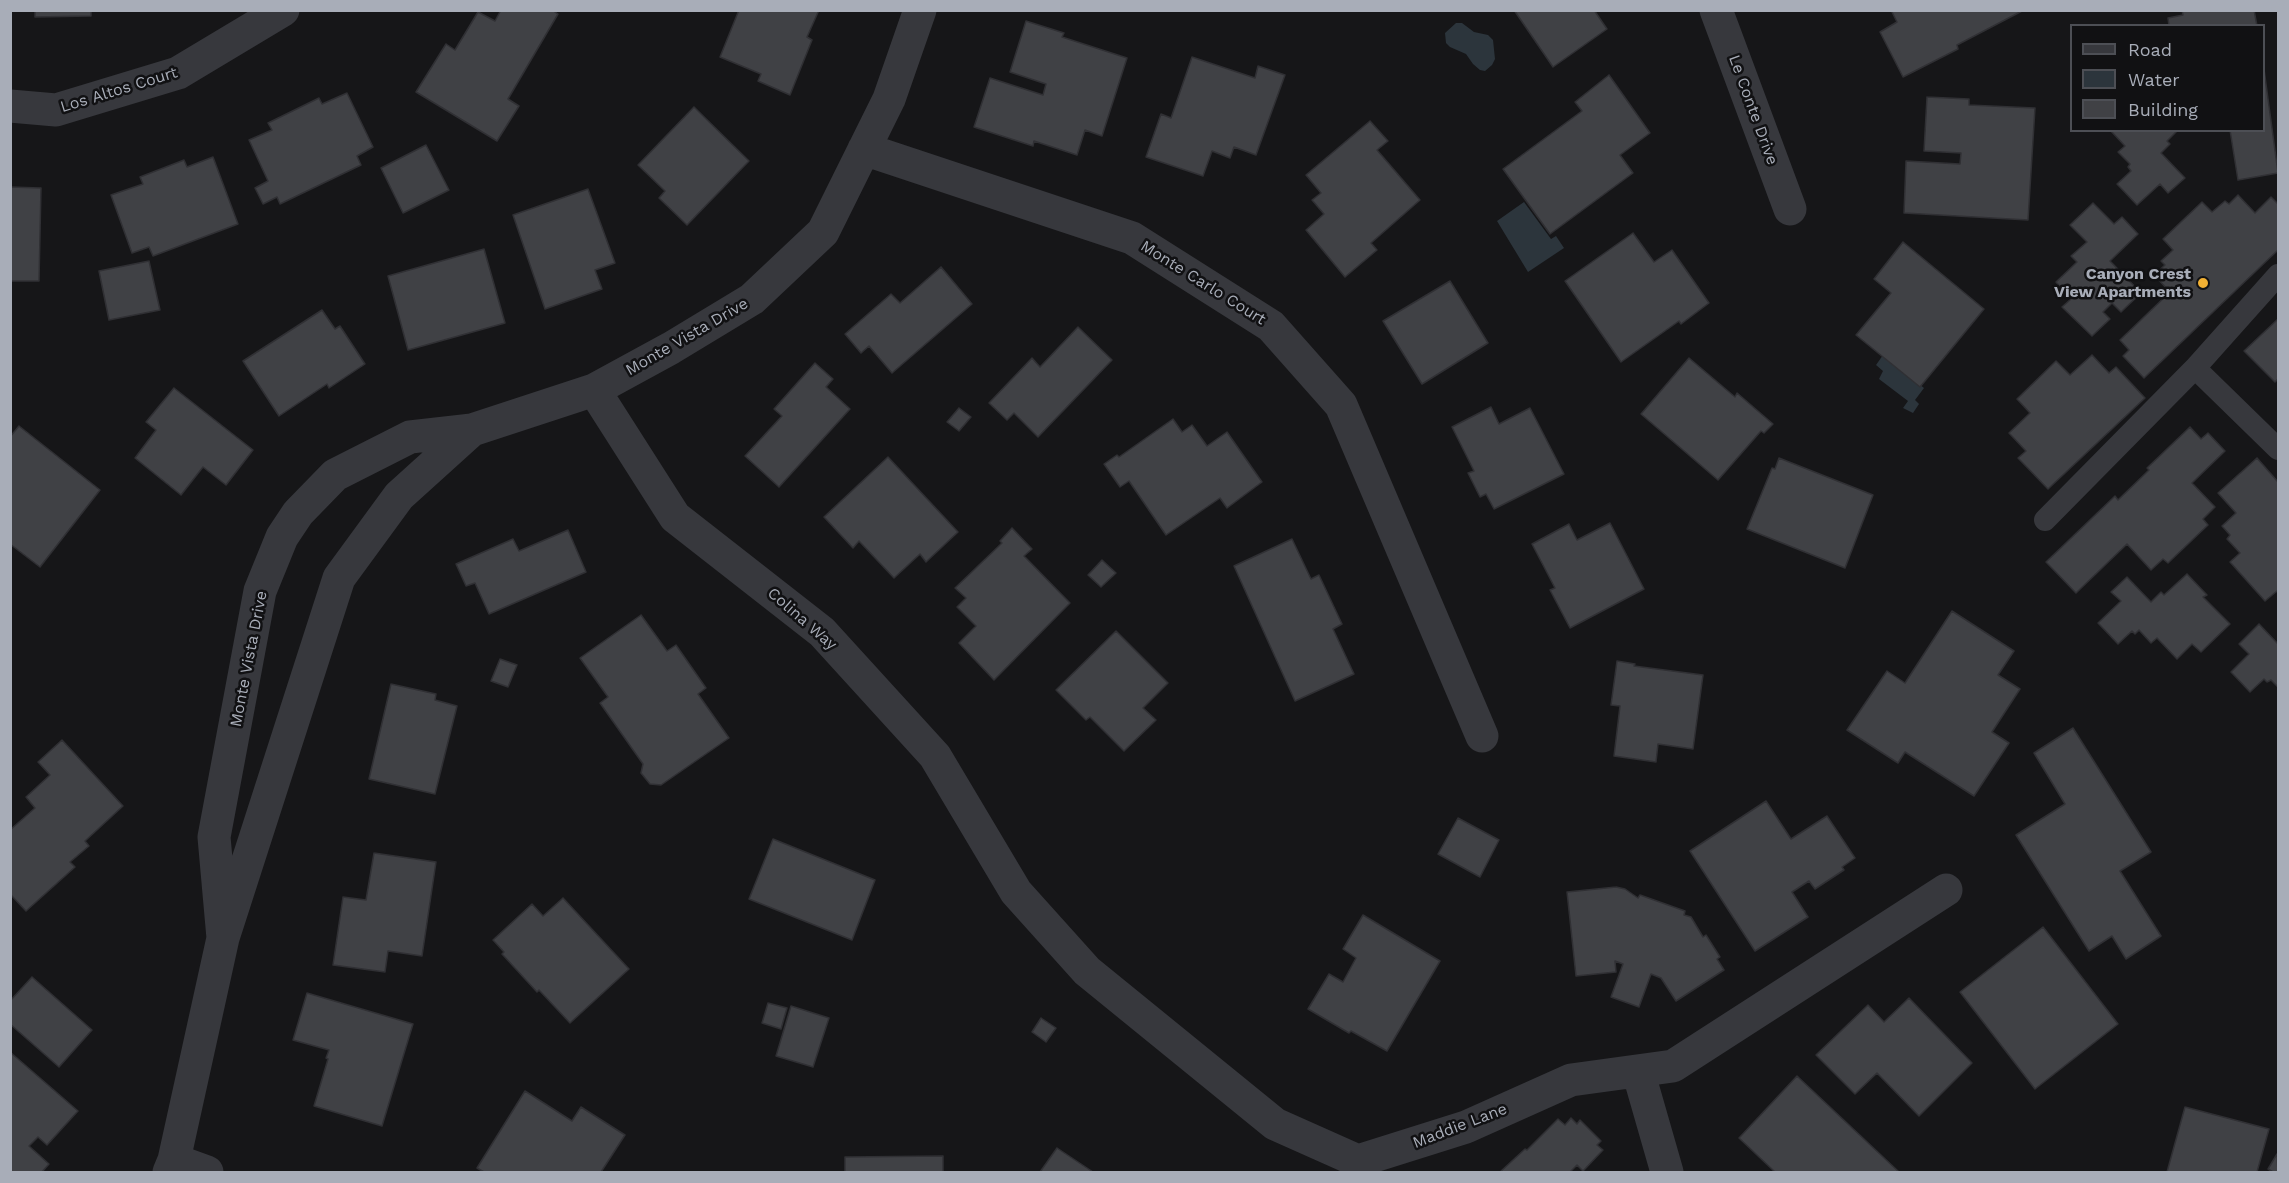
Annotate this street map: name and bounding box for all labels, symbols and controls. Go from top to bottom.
legend [2070,24,2265,132]
text: Road [2128,39,2172,60]
street label: Le Conte Drive [1724,52,1782,168]
street label: Los Altos Court [58,63,180,117]
text: Water [2128,69,2180,90]
text: Building [2128,99,2198,120]
street label: Monte Carlo Court [1137,237,1269,329]
place label: Canyon Crest View Apartments [2054,264,2191,302]
marker: Canyon Crest View Apartments [2196,276,2210,290]
street label: Monte Vista Drive [622,294,752,380]
street label: Colina Way [763,584,841,654]
street label: Monte Vista Drive [226,589,272,729]
street label: Maddie Lane [1410,1099,1510,1153]

